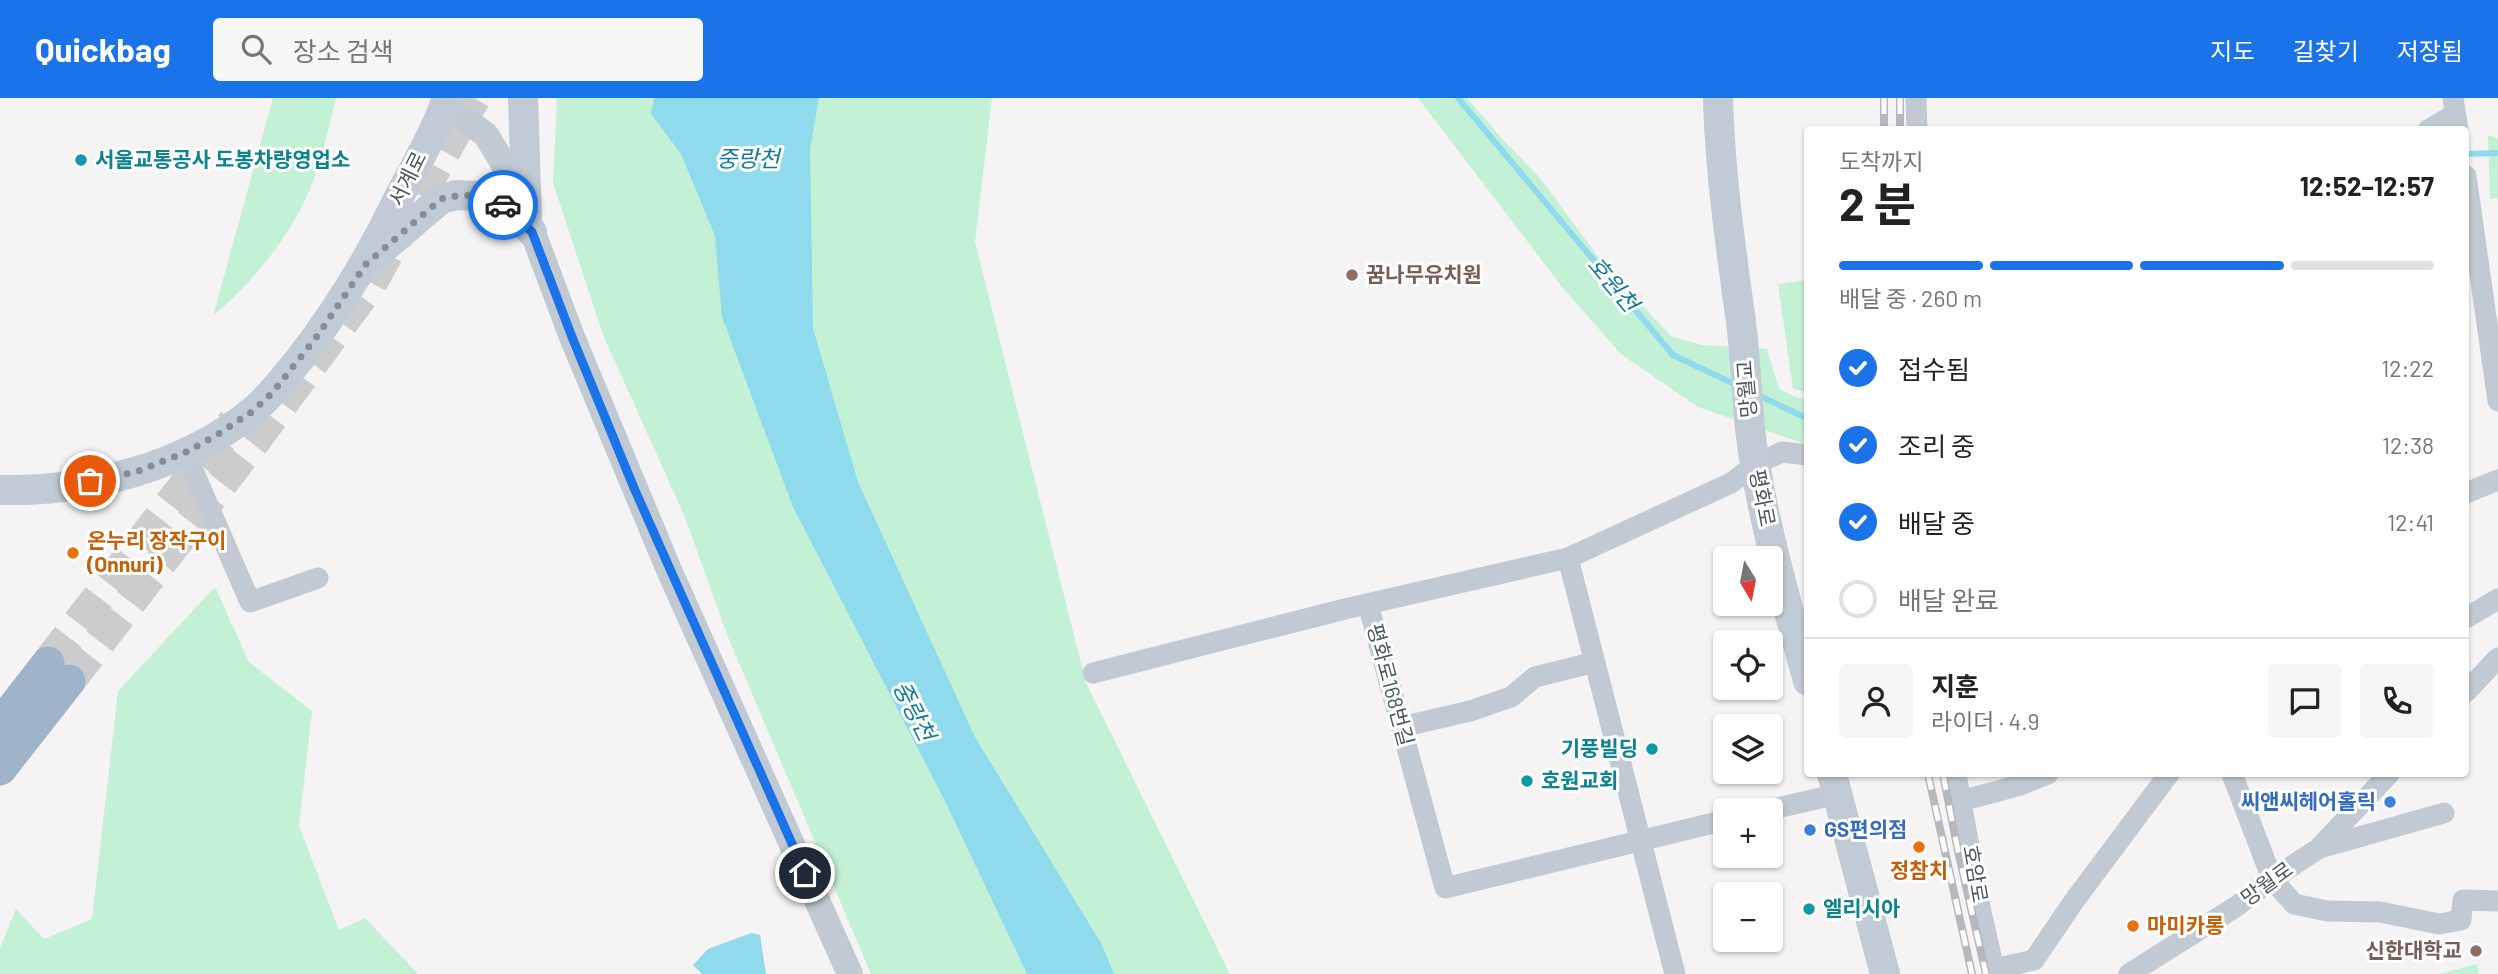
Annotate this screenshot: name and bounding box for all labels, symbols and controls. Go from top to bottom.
search box [213,18,703,81]
text: Quickbag [35,29,171,69]
icon: search [237,30,275,68]
text: 장소 검색 [293,35,394,66]
text: 지도 [2210,36,2255,65]
text: 길찾기 [2293,36,2359,65]
text: 저장됨 [2397,36,2463,65]
water label: 중랑천 [716,144,783,172]
place label: 서울교통공사 도봉차량영업소 [95,146,350,171]
street label: 서계로 [383,147,431,210]
text: 도착까지 [1839,147,1924,175]
marker: 서울교통공사 도봉차량영업소 [73,152,89,168]
courier [468,170,538,240]
text: 12:52–12:57 [2300,170,2434,201]
text: 2 분 [1839,175,1916,230]
icon: car [484,186,522,224]
water label: 호원천 [1583,250,1647,319]
place label: 꿈나무유치원 [1366,261,1482,286]
marker: 꿈나무유치원 [1344,267,1360,283]
text: 배달 중 · 260 m [1839,284,1982,312]
icon: check [1839,349,1877,387]
text: 접수됨 [1898,353,1970,384]
text: 12:22 [2381,354,2434,382]
street label: 망월교 [1731,359,1760,419]
icon: check [1839,426,1877,464]
text: 조리 중 [1898,430,1975,461]
text: 12:38 [2382,431,2434,459]
pin [60,451,120,511]
icon: bag [71,462,109,500]
street label: 평화로 [1746,467,1781,529]
icon: check [1839,503,1877,541]
text: 배달 중 [1898,507,1975,538]
text: 12:41 [2387,508,2434,536]
place label: 온누리 장작구이 (Onnuri) [86,527,226,576]
marker: 온누리 장작구이 (Onnuri) [65,545,81,561]
north arrow [1713,546,1783,616]
map controls [1713,546,1783,952]
text: 배달 완료 [1898,584,1999,615]
street label: 평화로168번길 [1363,621,1420,749]
button: locate [1713,630,1783,700]
button: person [1839,664,1913,738]
button: chat [2268,664,2342,738]
button: phone [2360,664,2434,738]
text: 지훈 [1931,670,1979,701]
water label: 중랑천 [888,676,943,748]
text: 라이더 · 4.9 [1931,707,2040,735]
button: layers [1713,714,1783,784]
place label: 기풍빌딩 [1561,735,1638,760]
marker: 기풍빌딩 [1644,741,1660,757]
place label: 호원교회 [1541,767,1618,792]
marker: 호원교회 [1519,773,1535,789]
place label: 씨앤씨헤어홀릭 [2241,788,2376,813]
marker: 씨앤씨헤어홀릭 [2382,794,2398,810]
button: + [1713,798,1783,868]
place label: GS편의점 [1824,816,1907,841]
marker: GS편의점 [1802,822,1818,838]
marker: 정참치 [1911,839,1927,855]
pin [775,843,835,903]
street label: 호암로 [1959,843,1994,904]
icon: home [786,854,824,892]
street label: 망월로 [2235,856,2297,910]
place label: 정참치 [1890,857,1948,882]
button: − [1713,882,1783,952]
place label: 엘리시아 [1823,895,1900,920]
marker: 엘리시아 [1801,901,1817,917]
place label: 마미카롱 [2147,912,2224,937]
marker: 마미카롱 [2125,918,2141,934]
place label: 신한대학교 [2365,937,2462,962]
marker: 신한대학교 [2468,943,2484,959]

